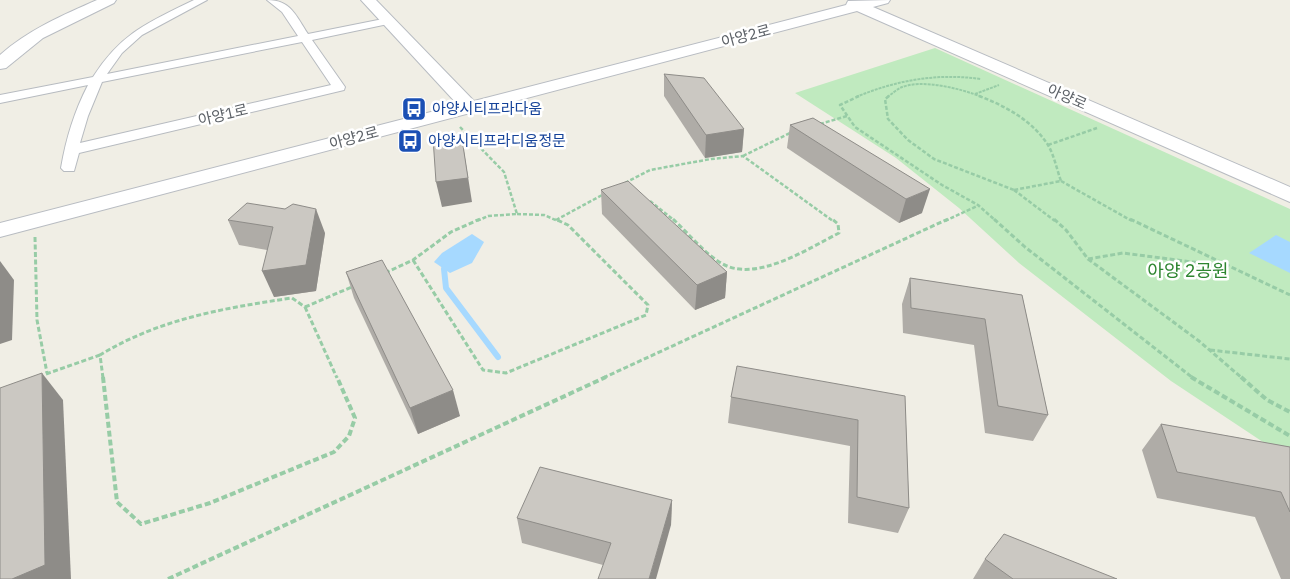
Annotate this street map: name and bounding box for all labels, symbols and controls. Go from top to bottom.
street label: 아양2로 [719,20,773,51]
street label: 아양로 [1044,79,1090,114]
bus stop icon: 아양시티프라다움 [401,96,427,122]
place label: 아양시티프라다움 [432,99,542,118]
street label: 아양1로 [196,100,250,129]
street label: 아양2로 [327,122,381,153]
bus stop icon: 아양시티프라디움정문 [397,128,423,154]
place label: 아양시티프라디움정문 [428,131,566,150]
park label: 아양 2공원 [1147,259,1229,282]

